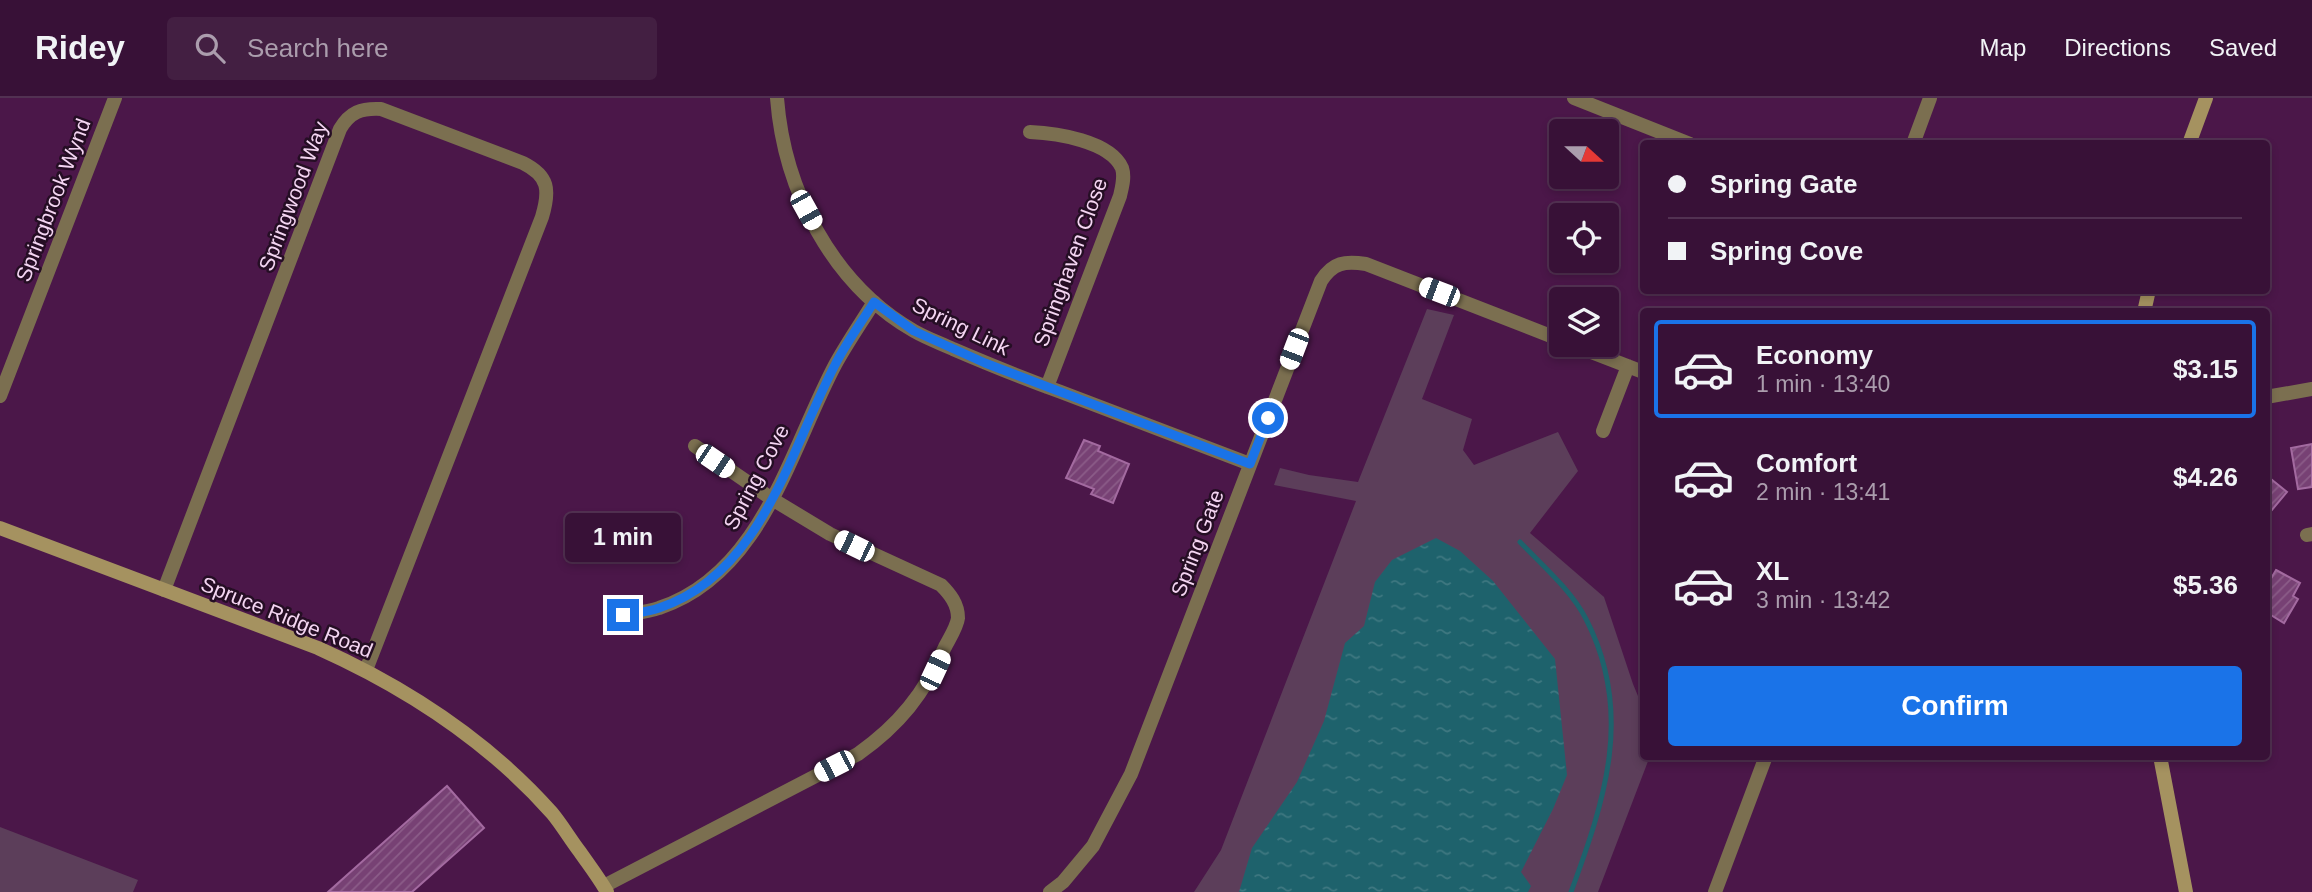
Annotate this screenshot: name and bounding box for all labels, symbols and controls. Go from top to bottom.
search box [167,17,657,80]
text: Ridey [35,29,125,66]
icon: search [191,29,229,67]
text: Search here [247,33,389,63]
text: Map [1980,34,2026,61]
text: Directions [2064,34,2171,61]
text: Saved [2209,34,2277,61]
street label: Springbrook Wynd [11,115,95,285]
street label: Springwood Way [254,118,332,274]
north arrow [1549,119,1619,189]
map controls [1549,119,1619,357]
text: Spring Gate [1710,169,1857,199]
street label: Springhaven Close [1029,175,1111,349]
car [787,187,826,233]
button: locate [1549,203,1619,273]
text: Spring Cove [1710,236,1863,266]
car [1416,275,1463,309]
button: layers [1549,287,1619,357]
street label: Spring Link [909,293,1014,360]
car [1277,326,1312,372]
icon: car [1672,338,1735,401]
text: Economy [1756,340,1873,370]
text: $3.15 [2173,354,2238,384]
text: 1 min · 13:40 [1756,371,1890,397]
route start [1252,402,1284,434]
street label: Spring Cove [719,421,793,533]
car [692,441,739,481]
icon: car [1672,446,1735,509]
text: Comfort [1756,448,1857,478]
text: $4.26 [2173,462,2238,492]
text: 2 min · 13:41 [1756,479,1890,505]
street label: Spring Gate [1166,487,1228,599]
callout: 1 min [565,514,681,562]
text: 1 min [593,524,653,550]
car [831,527,878,565]
icon: car [1672,554,1735,617]
text: XL [1756,556,1789,586]
text: $5.36 [2173,570,2238,600]
street label: Spruce Ridge Road [198,572,376,662]
text: 3 min · 13:42 [1756,587,1890,613]
route end [607,599,639,631]
car [917,647,954,693]
button: Confirm [1668,666,2242,746]
car [811,747,858,785]

